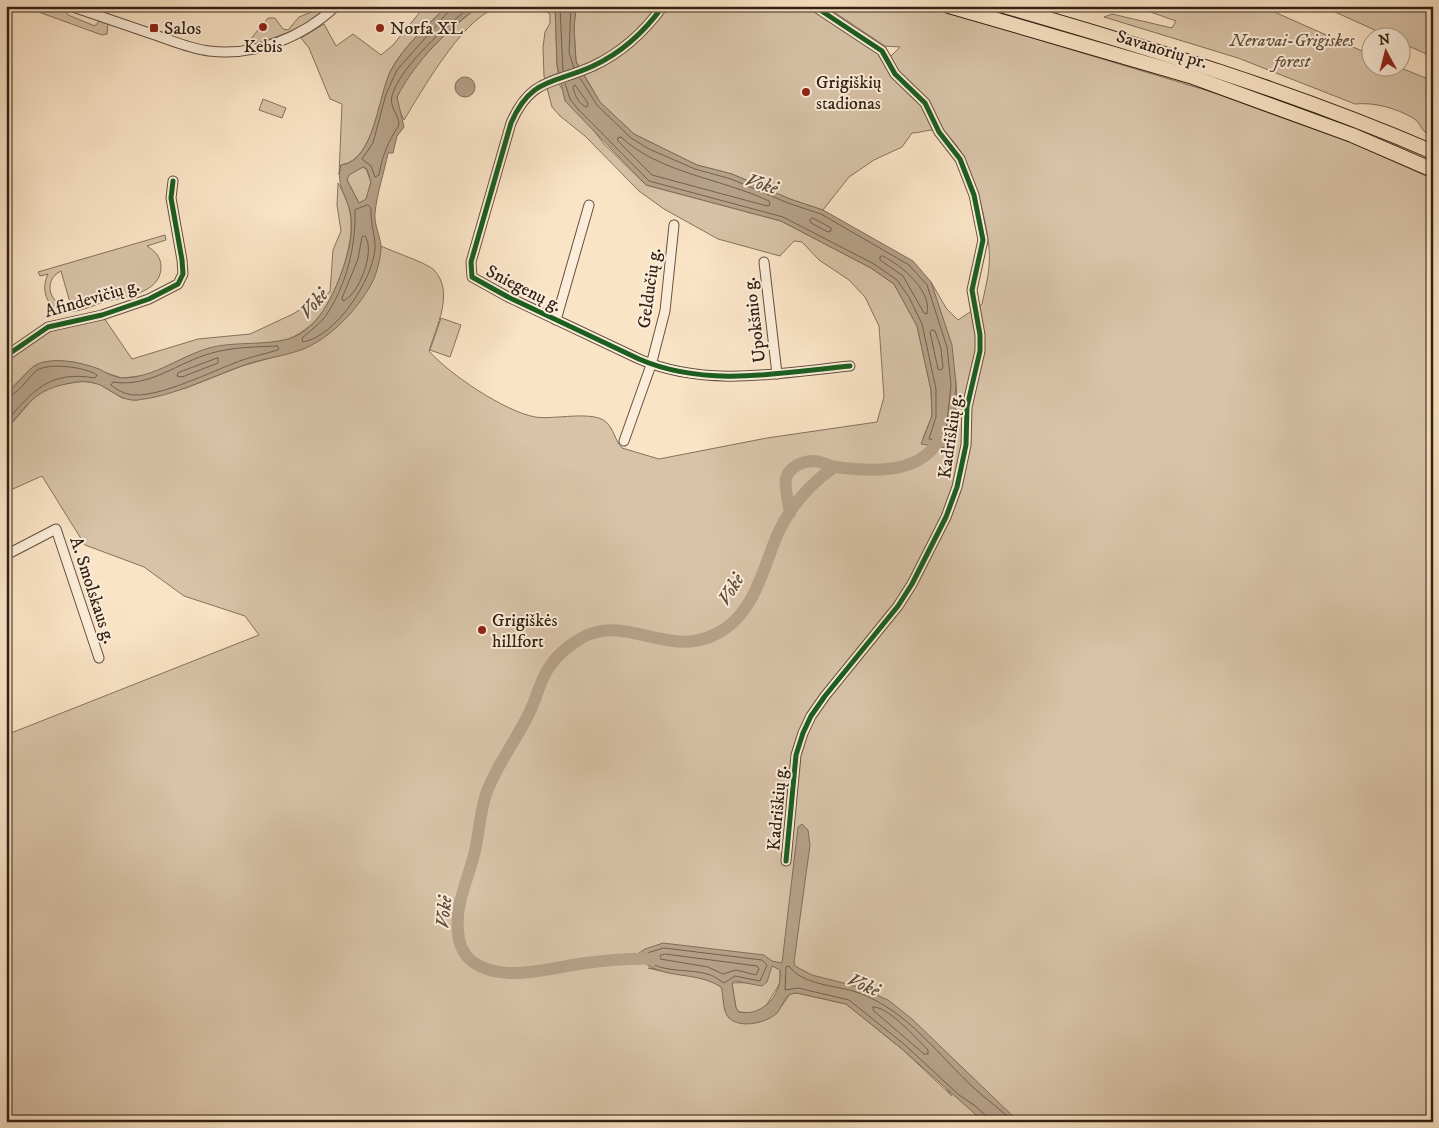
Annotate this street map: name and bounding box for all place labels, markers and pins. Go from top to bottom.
place label: Salos [164,18,201,40]
place label: Norfa XL [390,18,463,40]
marker: Kebis [257,21,269,33]
marker: Salos [148,22,160,34]
marker: Norfa XL [374,22,386,34]
place label: Kebis [244,36,283,58]
place label: Grigiškių stadionas [816,72,882,115]
marker: Grigiškių stadionas [800,86,812,98]
place label: Grigiškės hillfort [492,610,558,653]
marker: Grigiškės hillfort [476,624,488,636]

